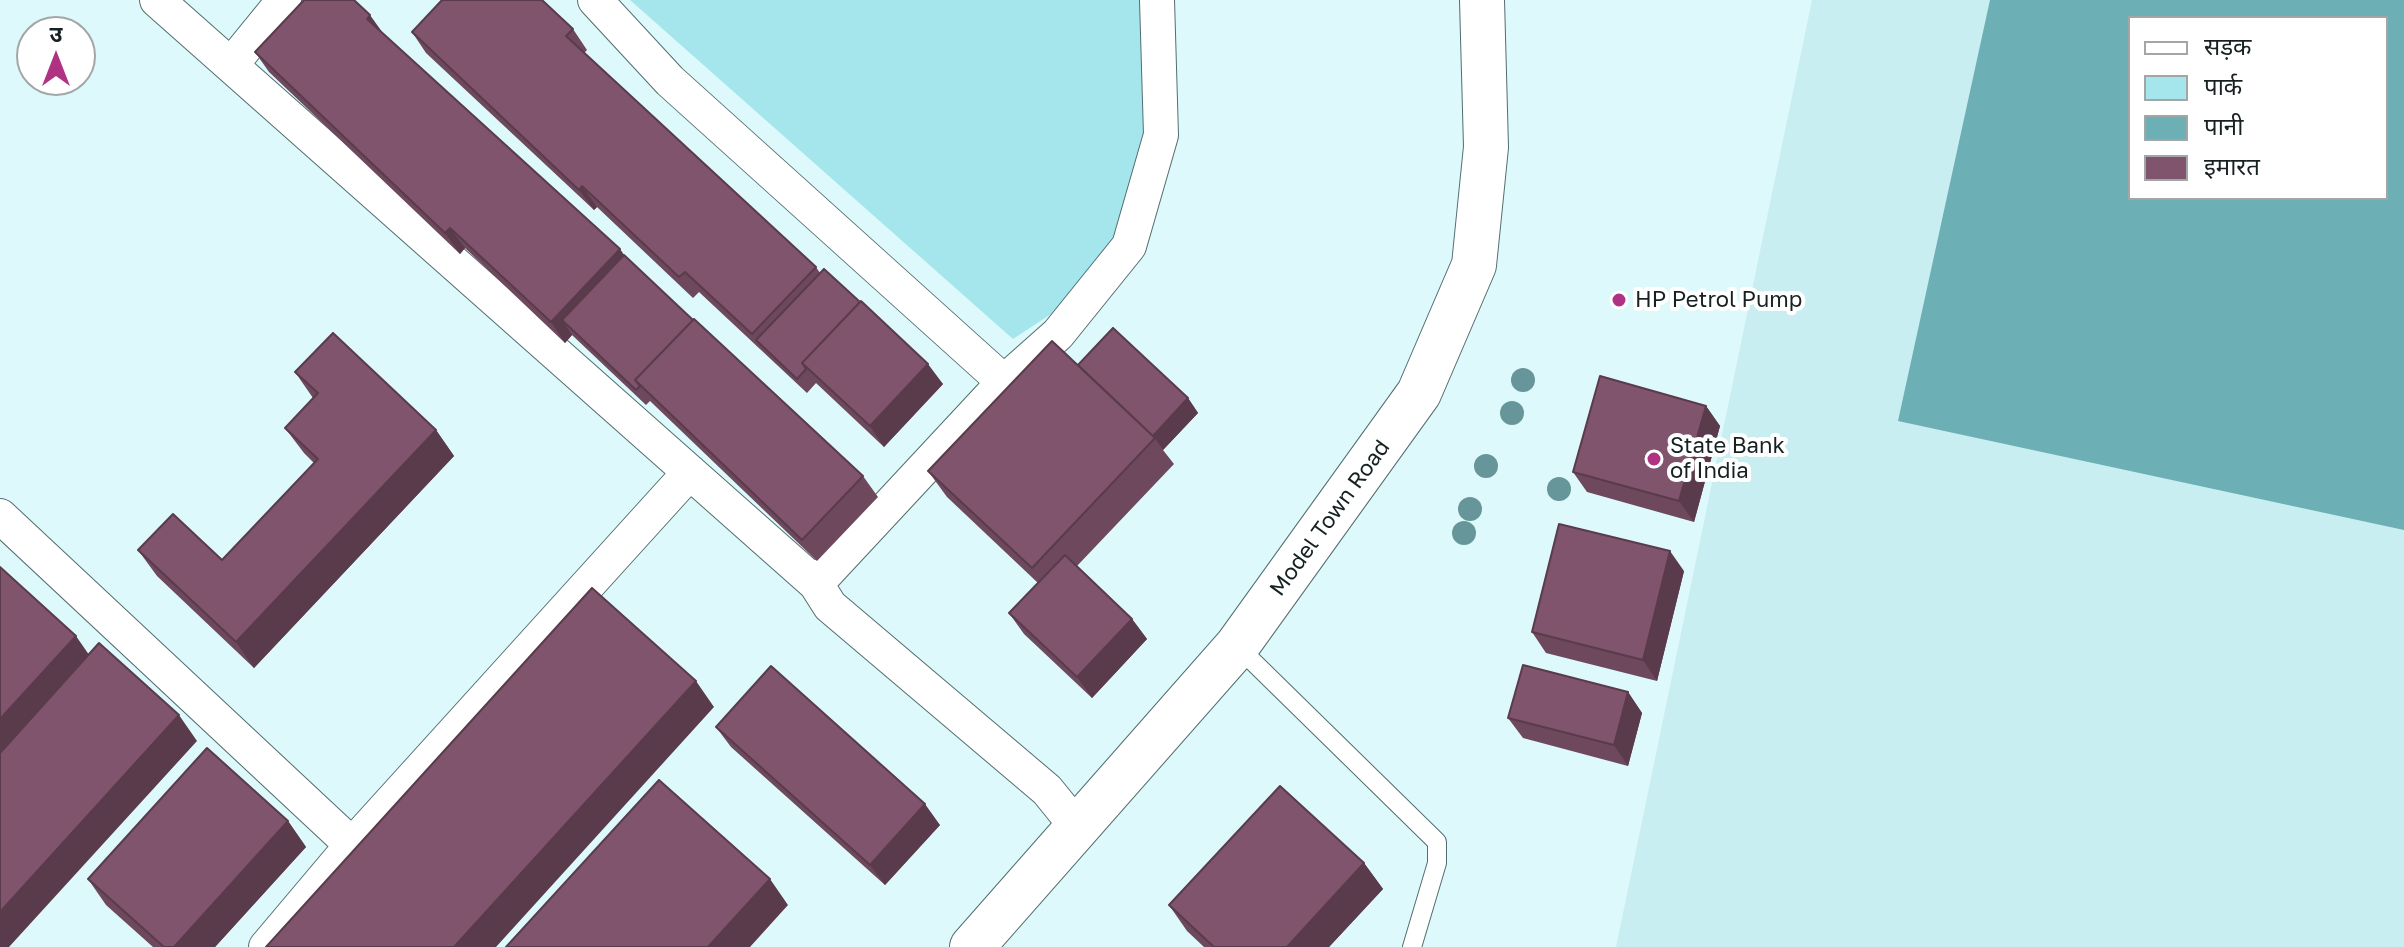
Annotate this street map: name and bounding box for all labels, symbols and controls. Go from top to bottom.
north arrow [16,16,96,96]
legend [2128,16,2388,200]
text: उ [50,20,62,47]
text: सड़क [2204,31,2252,60]
text: पार्क [2204,71,2242,100]
text: पानी [2204,111,2243,140]
text: इमारत [2204,151,2260,180]
place label: HP Petrol Pump [1635,287,1802,313]
marker: HP Petrol Pump [1610,291,1628,309]
place label: State Bank of India [1670,433,1785,484]
street label: Model Town Road [1265,435,1395,601]
marker: State Bank of India [1645,450,1663,468]

